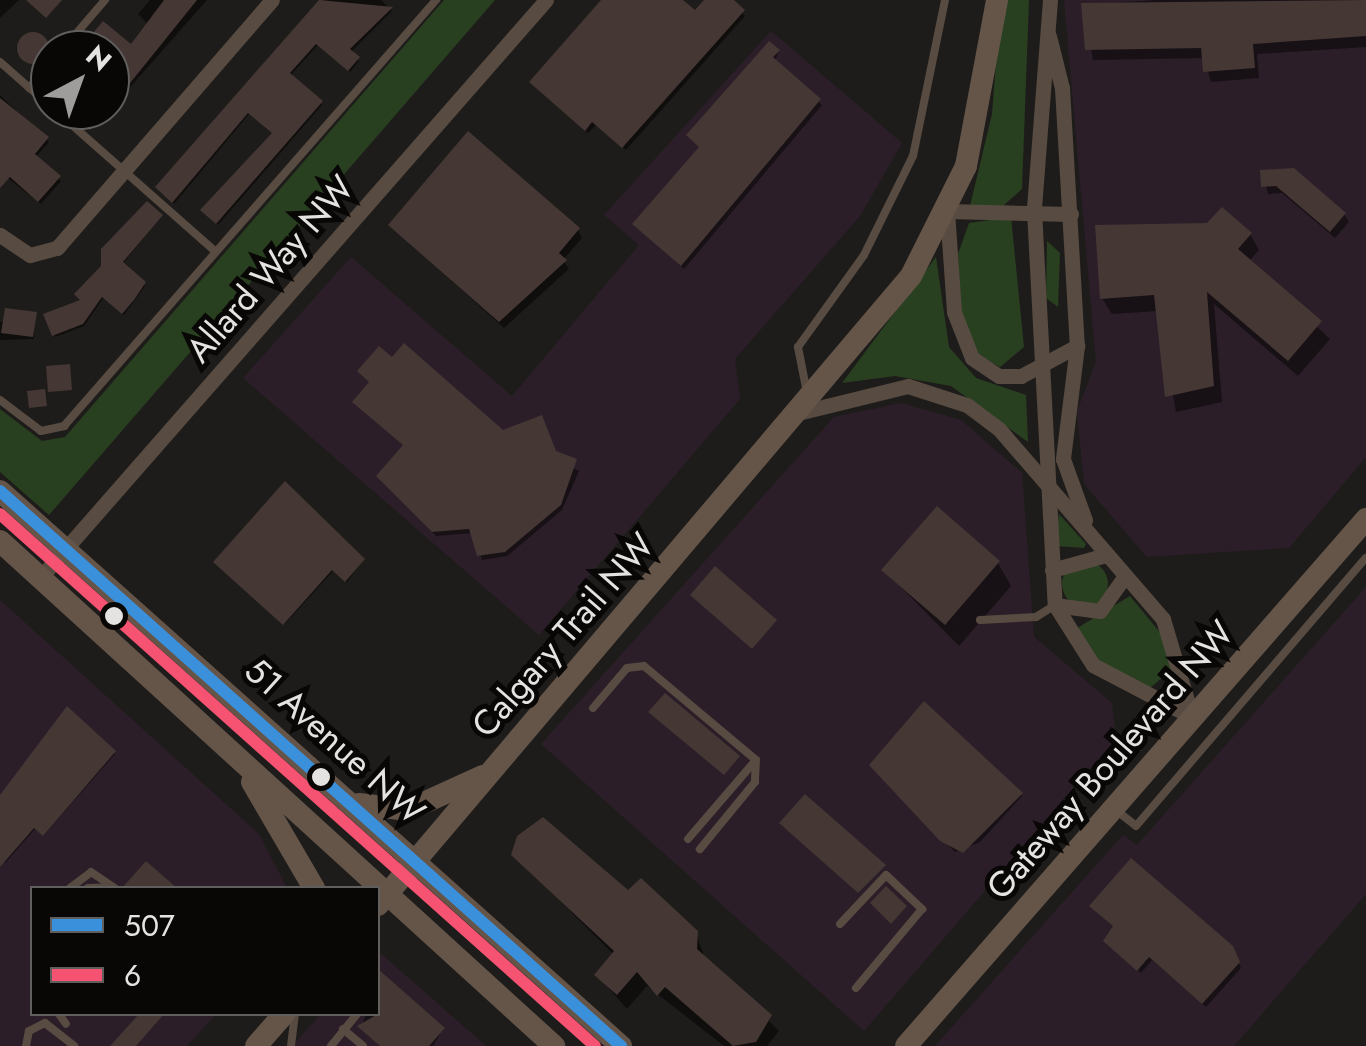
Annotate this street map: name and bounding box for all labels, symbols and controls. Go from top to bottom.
north arrow [30,30,130,130]
text: N [77,36,121,81]
street label: Allard Way NW [177,167,363,371]
street label: Calgary Trail NW [463,524,663,746]
unlabelled marker [104,606,124,626]
street label: Gateway Boulevard NW [978,612,1242,908]
street label: 51 Avenue NW [236,649,434,833]
unlabelled marker [311,767,331,787]
legend [30,886,380,1016]
text: 507 [124,904,175,947]
text: 6 [124,954,141,997]

